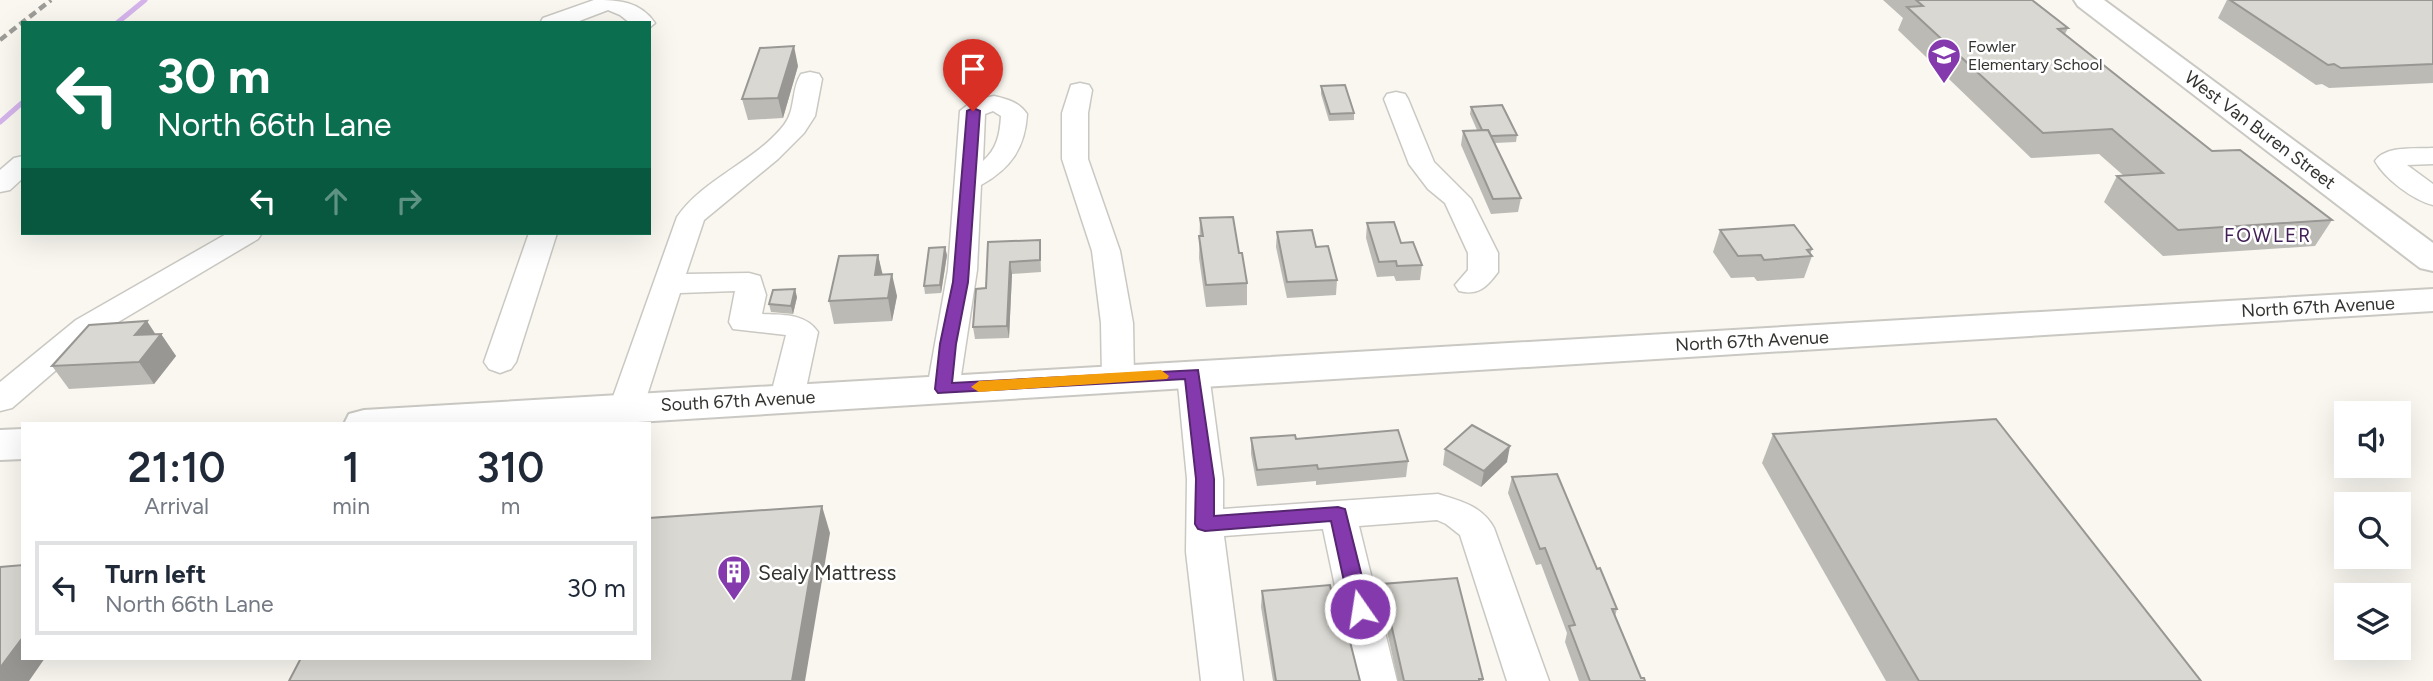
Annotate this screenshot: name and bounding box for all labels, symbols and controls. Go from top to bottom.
school or university icon: Fowler Elementary School [1925,36,1963,85]
place label: Fowler Elementary School [1968,37,2102,74]
pin [943,39,1003,111]
text: 30 m [157,46,270,105]
icon: left [42,49,133,140]
icon: arrive [954,50,992,88]
street label: West Van Buren Street [2180,66,2340,194]
text: North 66th Lane [157,106,391,144]
icon: left [244,182,282,220]
icon: ahead [317,182,355,220]
icon: right [390,182,428,220]
district label: FOWLER [2224,224,2312,247]
street label: North 67th Avenue [2241,292,2396,322]
street label: North 67th Avenue [1675,326,1830,356]
street label: South 67th Avenue [660,386,816,416]
map controls [2334,401,2411,660]
button: sound [2334,401,2411,478]
text: 21:10 [128,442,226,493]
text: 1 [342,442,360,493]
text: 310 [477,442,544,493]
text: Arrival [144,492,209,520]
text: min [332,492,370,520]
text: m [501,492,520,520]
button: search [2334,492,2411,569]
building icon: Sealy Mattress [715,553,753,602]
text: Turn left [105,558,206,590]
place label: Sealy Mattress [758,560,896,585]
icon: left [46,569,84,607]
text: 30 m [567,572,626,604]
position arrow [1323,572,1397,646]
button: layers [2334,583,2411,660]
text: North 66th Lane [105,590,273,618]

